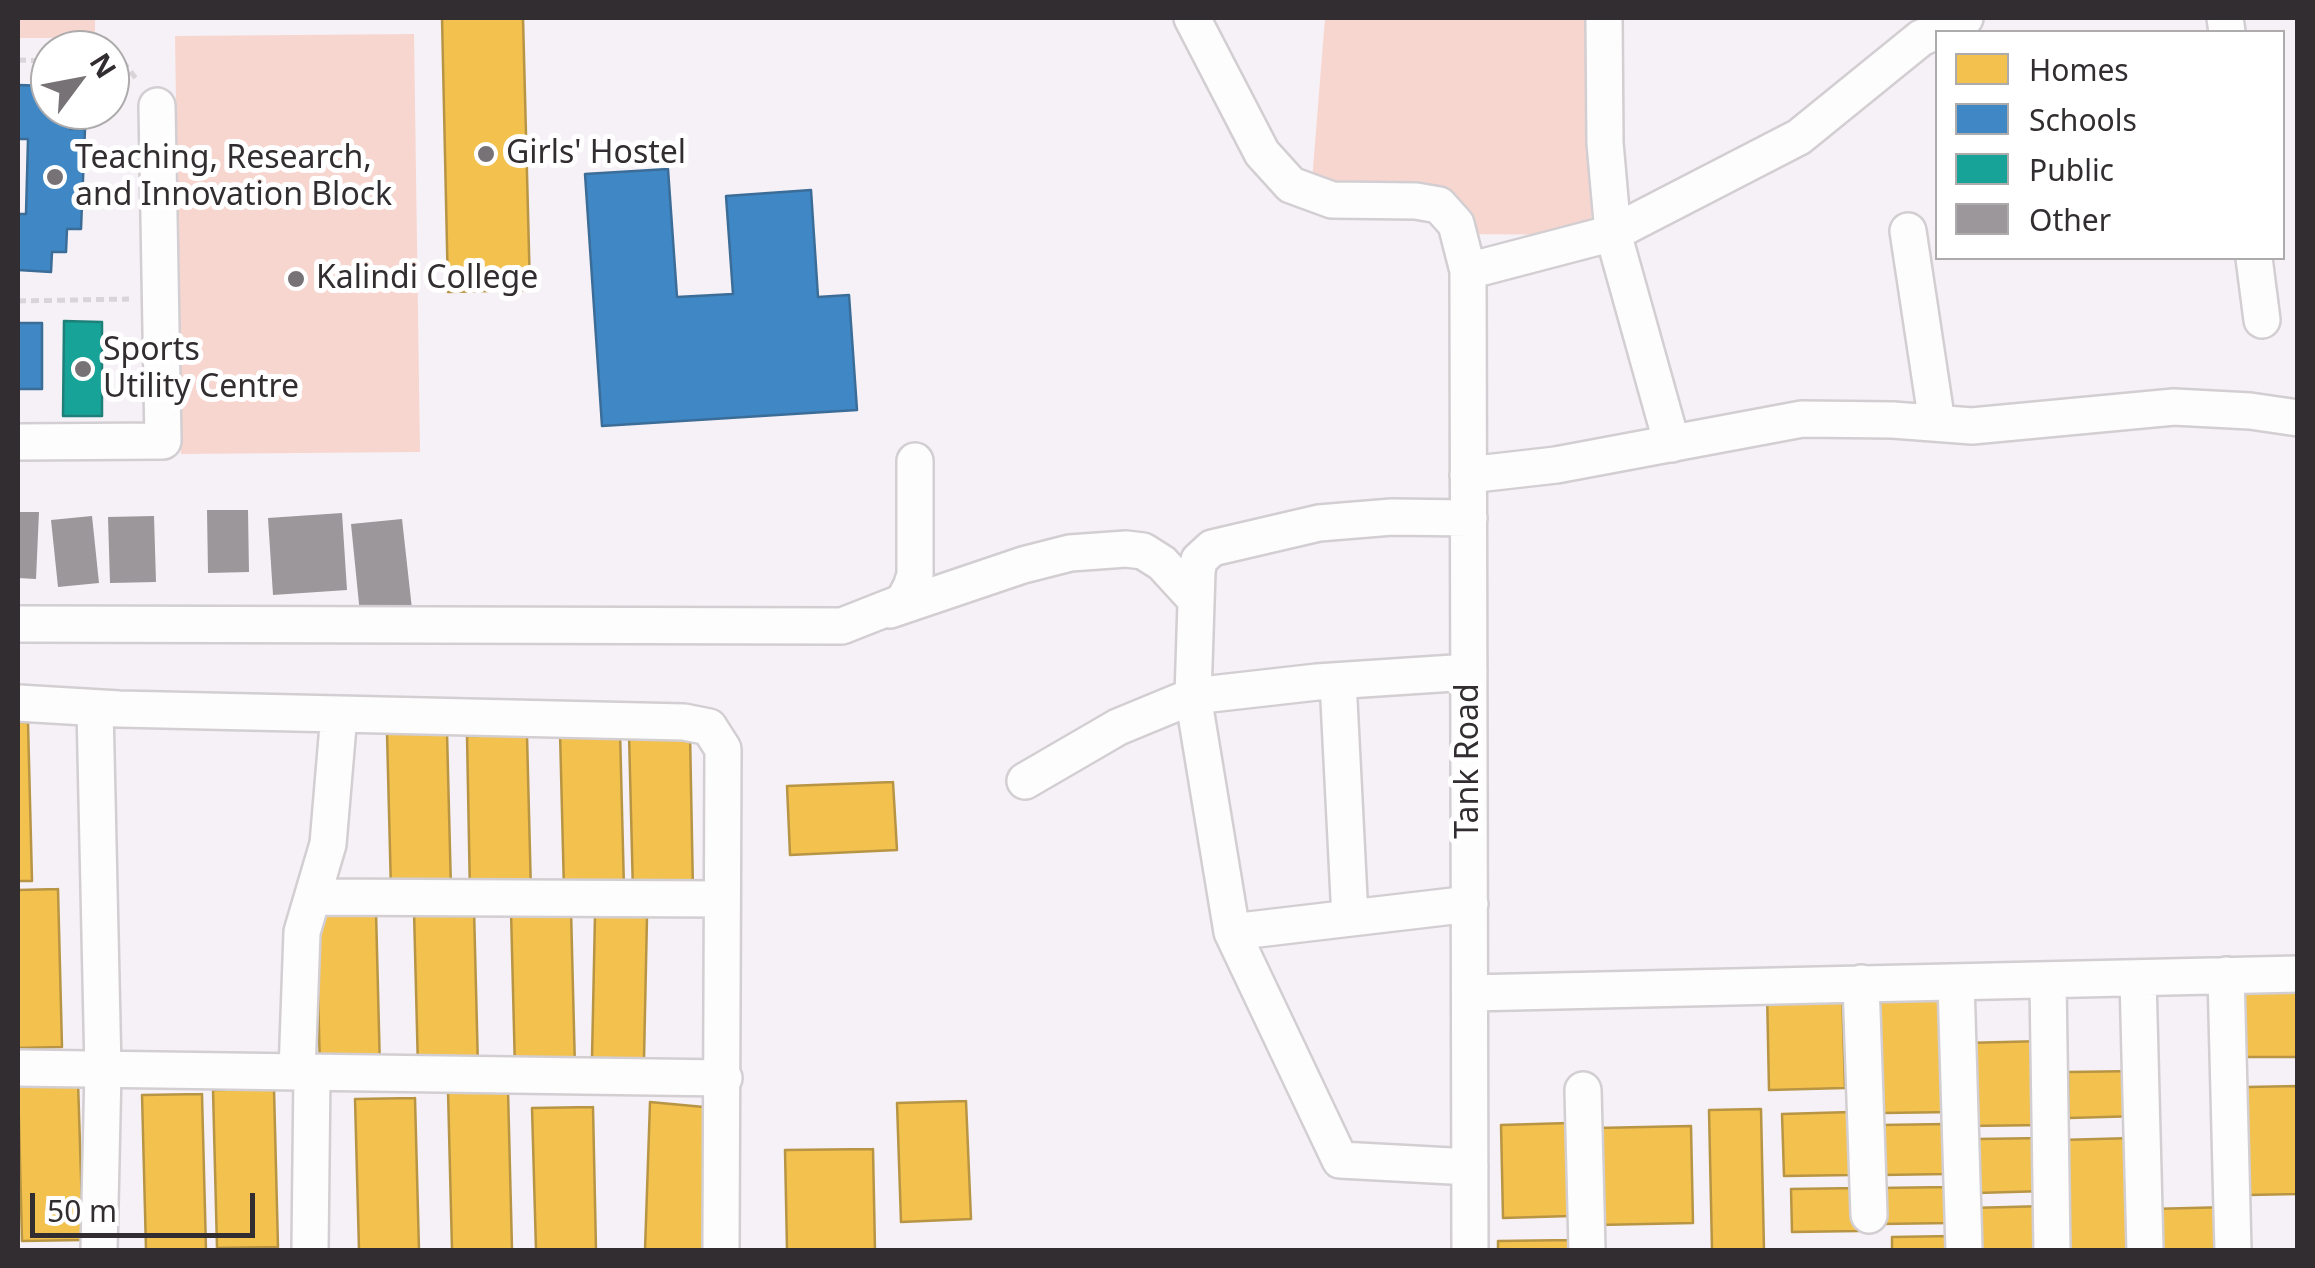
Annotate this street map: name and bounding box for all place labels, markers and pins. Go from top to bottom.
place label: Girls' Hostel [506,135,686,173]
place label: Teaching, Research, and Innovation Block [75,140,392,215]
marker: Girls' Hostel [475,143,497,165]
marker: Teaching, Research, and Innovation Block [44,166,66,188]
place label: Kalindi College [316,260,538,298]
marker: Kalindi College [285,268,307,290]
place label: Sports Utility Centre [103,332,299,407]
marker: Sports Utility Centre [72,358,94,380]

